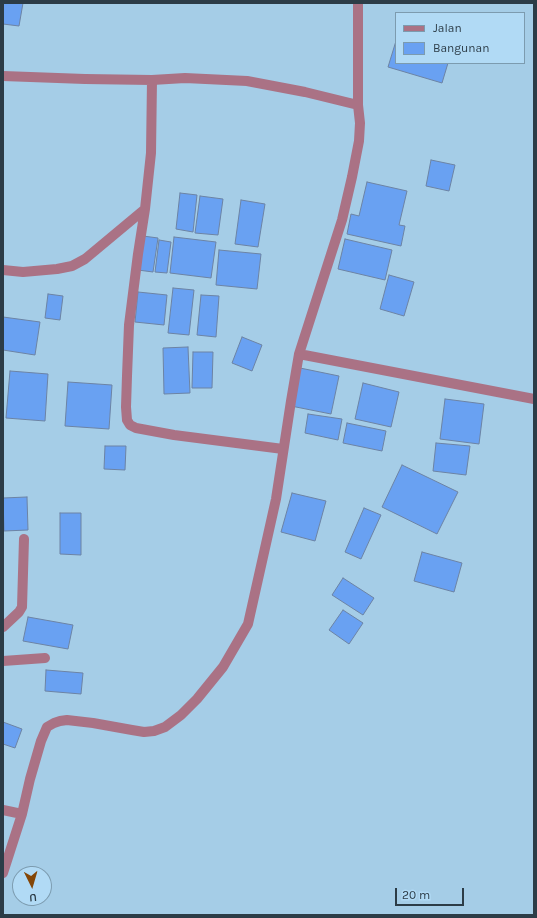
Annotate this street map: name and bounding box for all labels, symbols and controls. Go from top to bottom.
legend [395,12,525,64]
text: Jalan [433,21,462,35]
text: Bangunan [433,41,489,55]
north arrow [12,866,52,906]
scale bar [397,880,466,906]
text: 20 m [402,888,430,902]
text: U [29,891,37,904]

